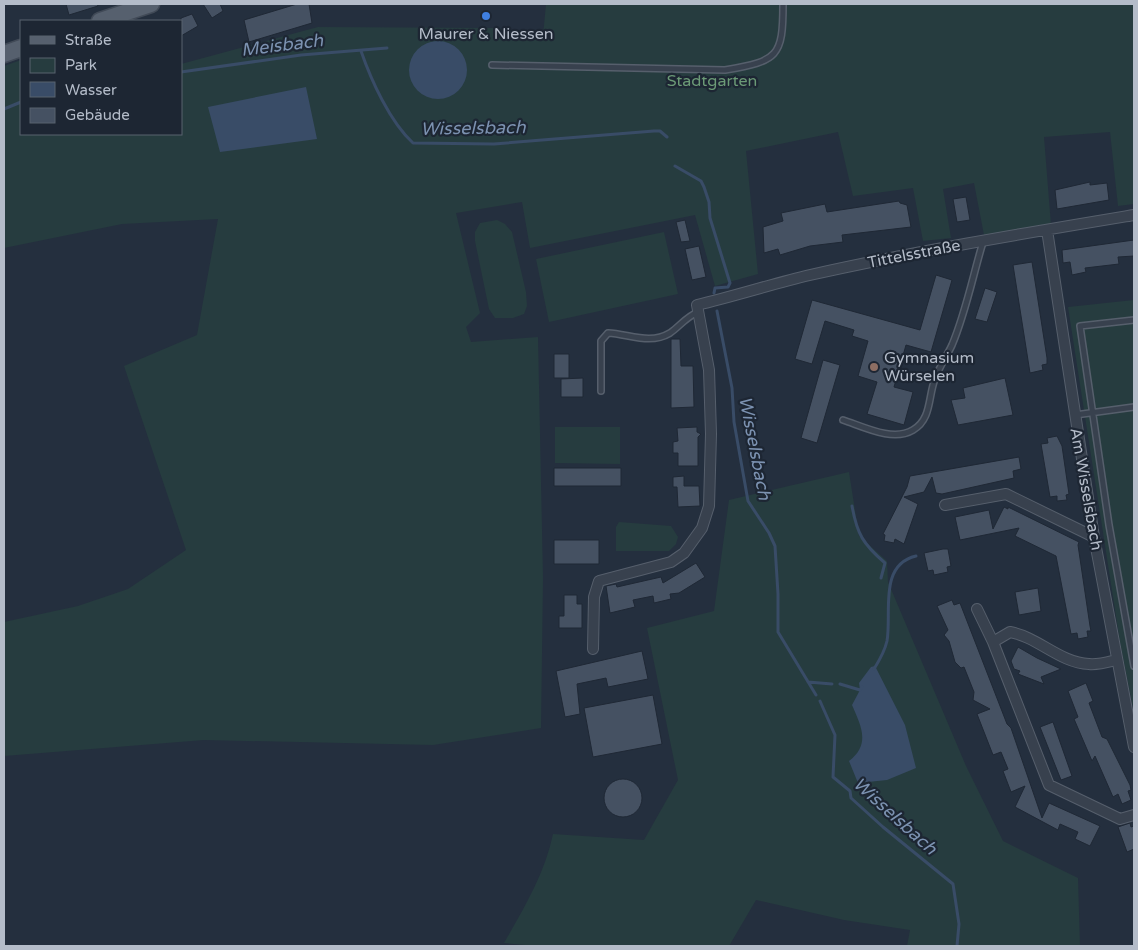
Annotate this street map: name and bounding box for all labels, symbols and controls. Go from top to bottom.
marker: Maurer & Niessen [480,10,492,22]
legend [20,20,182,135]
place label: Maurer & Niessen [418,24,554,44]
water label: Meisbach [240,29,325,61]
text: Straße [65,31,111,49]
text: Park [65,56,97,74]
park label: Stadtgarten [667,71,757,91]
text: Wasser [65,81,117,99]
text: Gebäude [65,106,130,124]
water label: Wisselsbach [420,116,527,140]
street label: Tittelsstraße [866,235,962,273]
place label: Gymnasium Würselen [884,348,974,386]
marker: Gymnasium Würselen [868,361,880,373]
water label: Wisselsbach [734,394,776,503]
street label: Am Wisselsbach [1065,426,1107,552]
water label: Wisselsbach [849,773,942,860]

